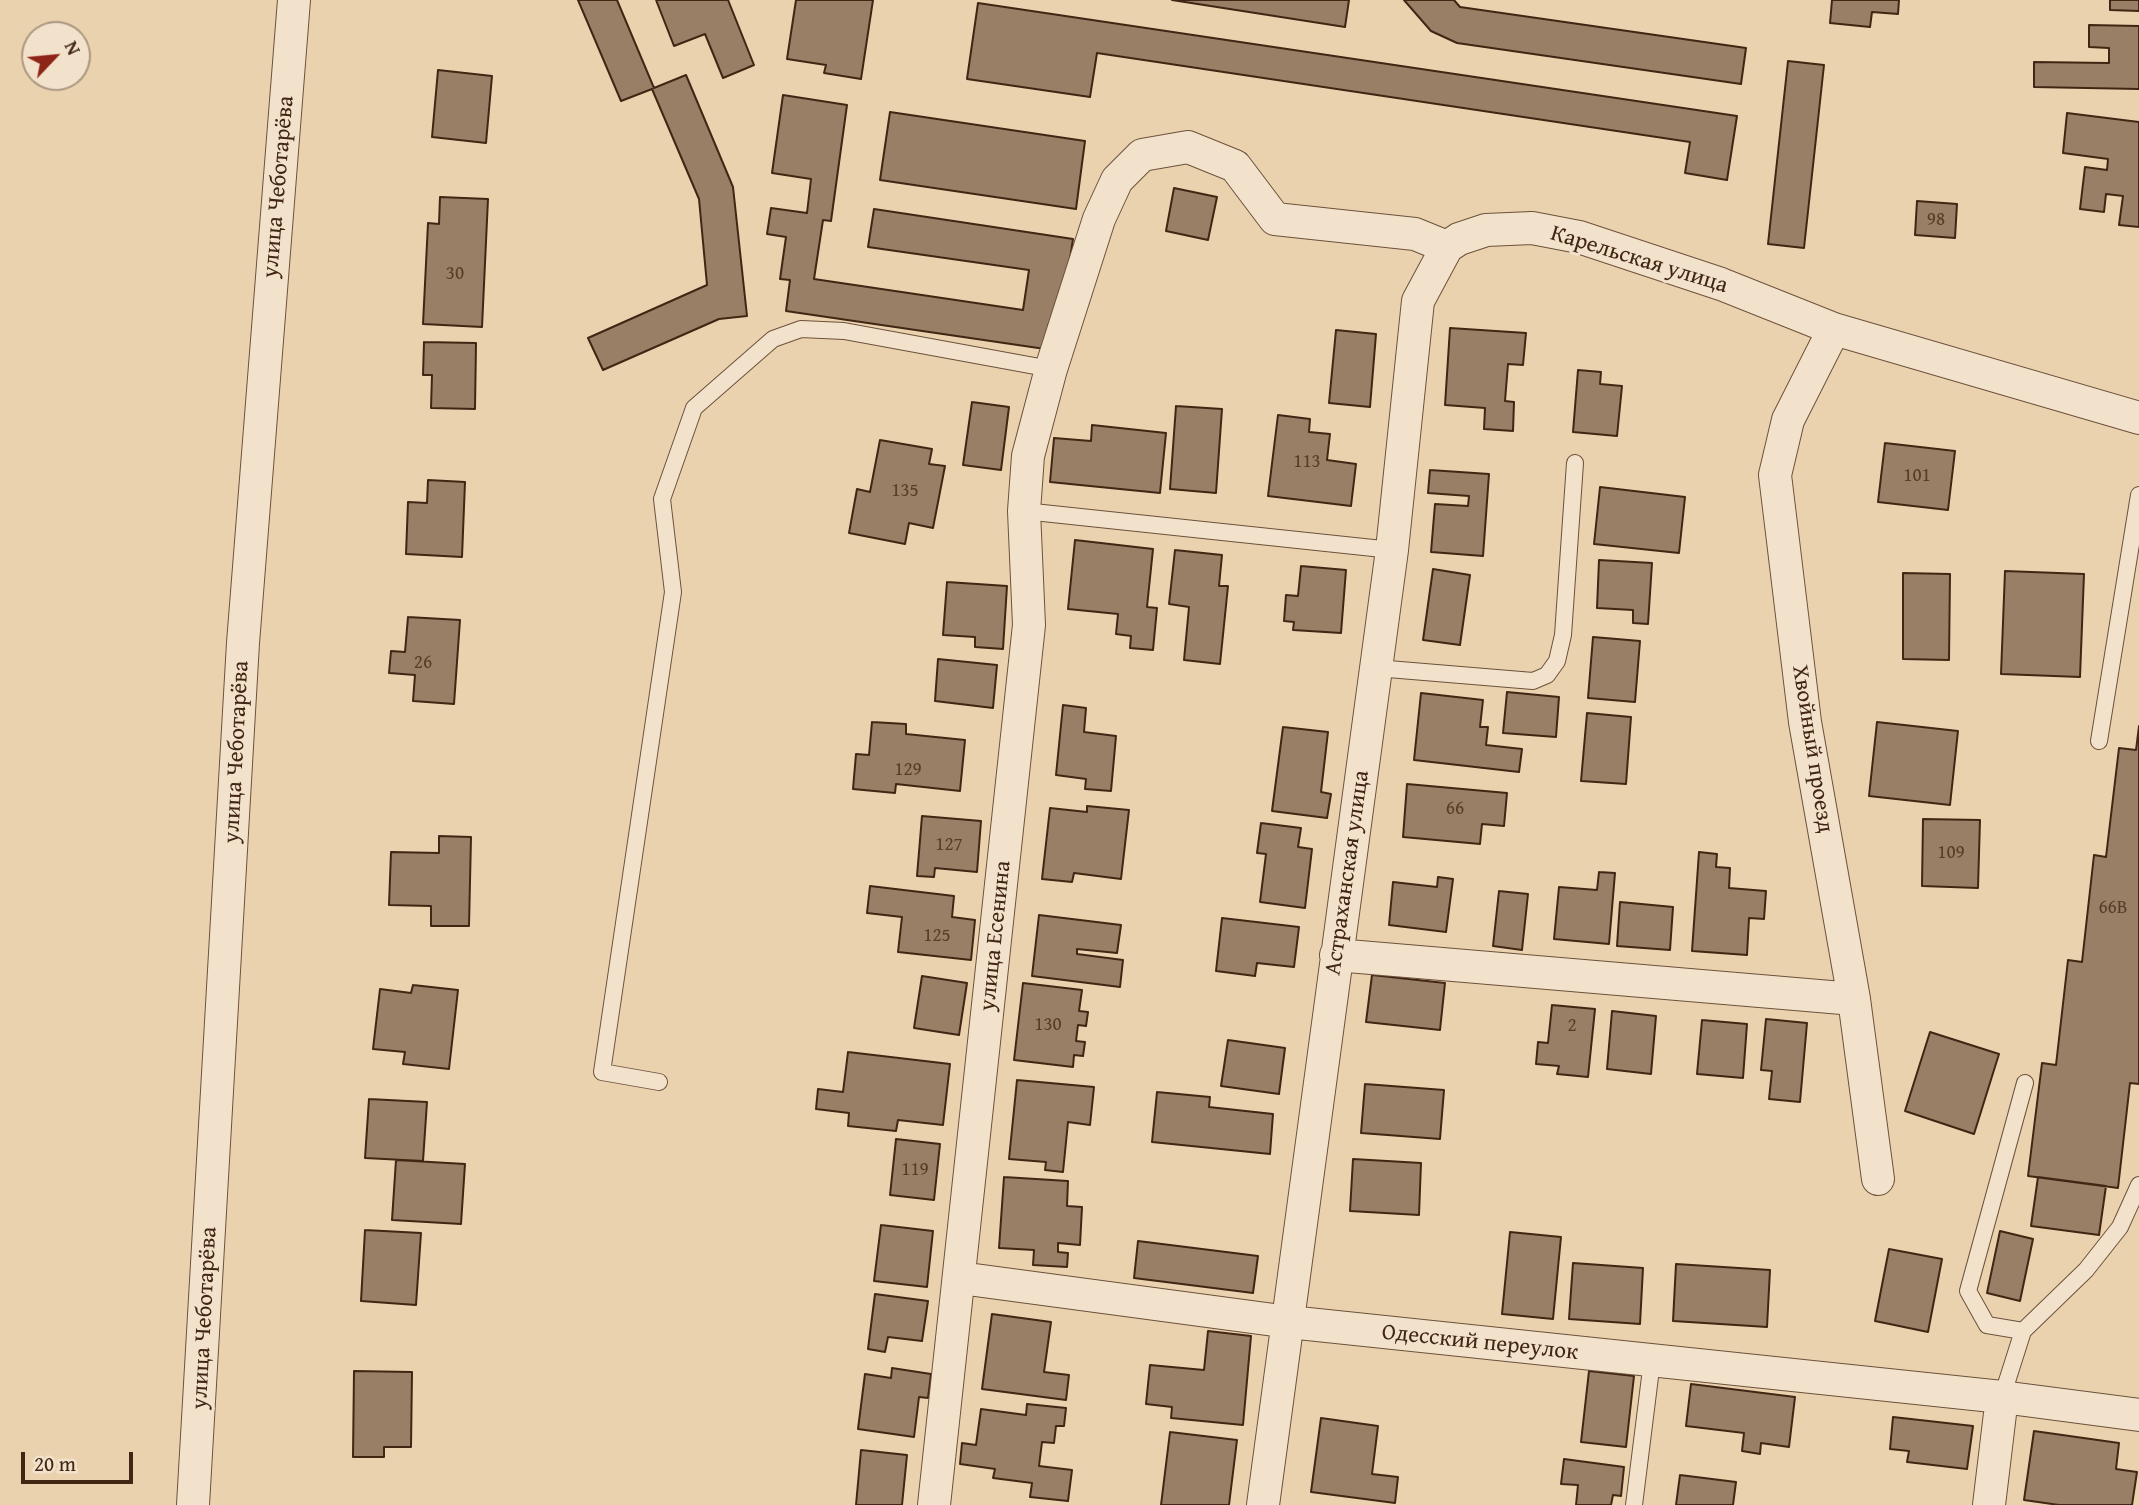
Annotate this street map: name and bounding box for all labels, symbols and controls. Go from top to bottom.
north arrow [21,21,91,91]
text: N [58,36,88,60]
street label: улица Чеботарёва [257,95,301,279]
house number: 98 [1927,209,1945,231]
street label: Карельская улица [1547,220,1731,300]
house number: 30 [446,263,464,285]
house number: 113 [1293,451,1321,473]
house number: 101 [1903,465,1931,487]
house number: 135 [891,480,919,502]
house number: 26 [414,652,432,674]
street label: улица Чеботарёва [218,660,256,844]
street label: Хвойный проезд [1785,663,1839,835]
house number: 129 [894,759,922,781]
street label: Астраханская улица [1320,769,1376,977]
house number: 66 [1446,798,1464,820]
house number: 127 [935,834,963,856]
house number: 109 [1937,842,1965,864]
street label: улица Есенина [974,859,1018,1013]
house number: 66В [2098,897,2128,919]
house number: 125 [923,925,951,947]
house number: 130 [1034,1014,1062,1036]
house number: 2 [1567,1015,1577,1037]
house number: 119 [901,1159,929,1181]
street label: улица Чеботарёва [186,1226,224,1410]
street label: Одесский переулок [1380,1319,1580,1367]
scale bar [24,1438,136,1482]
text: 20 m [34,1448,76,1479]

